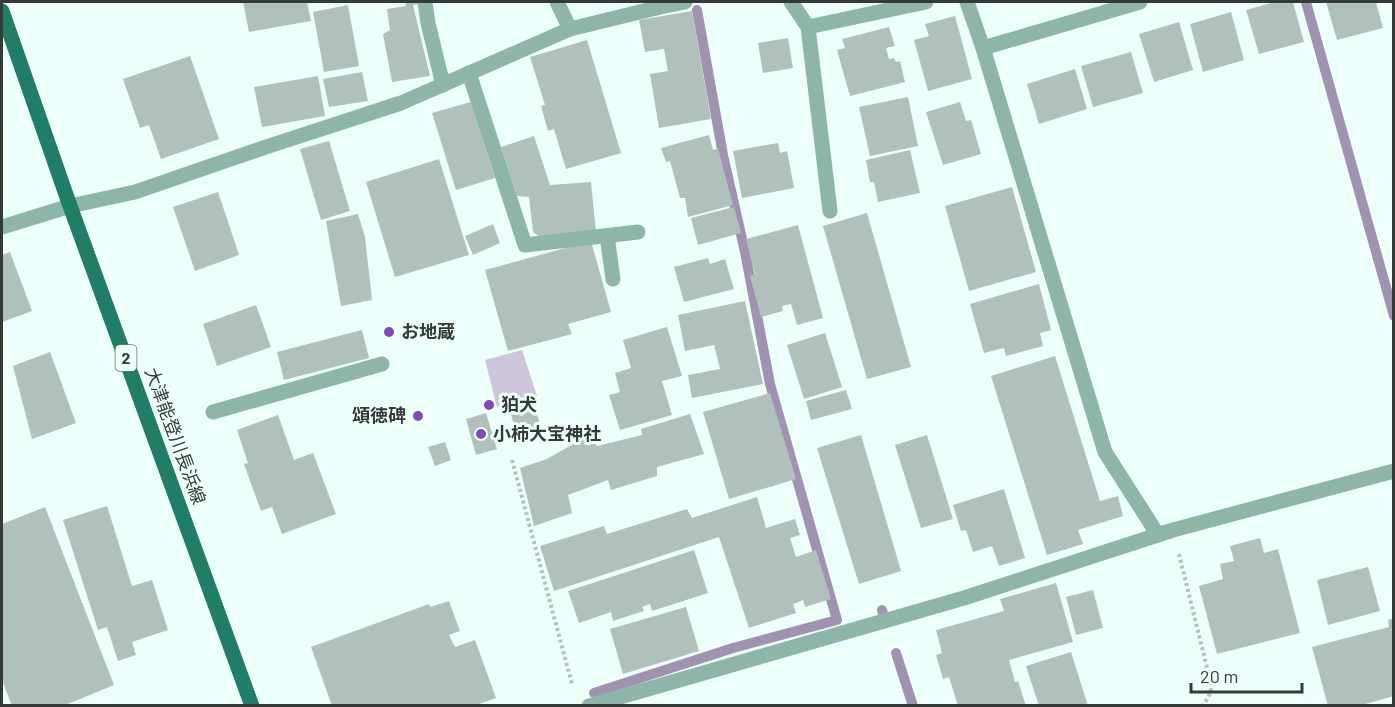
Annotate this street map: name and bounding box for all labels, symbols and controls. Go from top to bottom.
place label: お地蔵 [401,320,455,342]
marker: お地蔵 [382,325,396,339]
road number: 2 [116,345,136,371]
street label: 大津能登川長浜線 [141,364,211,507]
place label: 狛犬 [501,393,537,415]
marker: 狛犬 [482,398,496,412]
place label: 頌徳碑 [352,404,406,426]
marker: 頌徳碑 [411,409,425,423]
place label: 小柿大宝神社 [493,422,601,444]
marker: 小柿大宝神社 [474,427,488,441]
scale bar [1191,656,1302,694]
text: 20 m [1200,665,1238,687]

